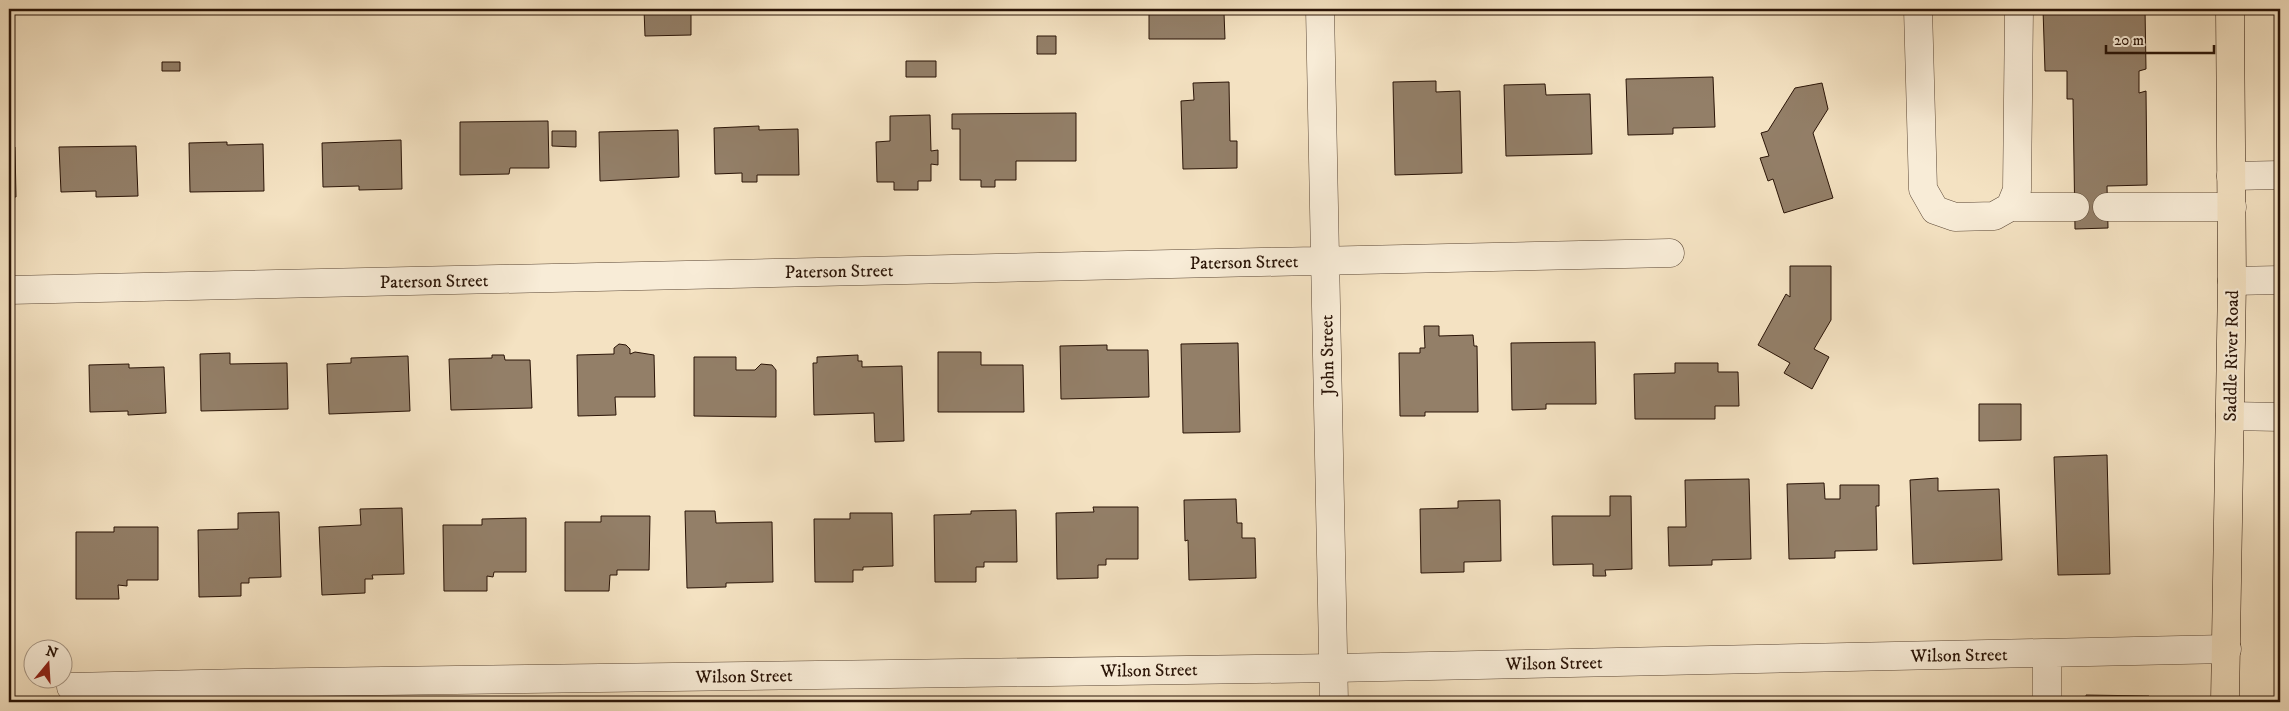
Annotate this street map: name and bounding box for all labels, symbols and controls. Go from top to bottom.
scale bar [2106,22,2214,54]
text: 20 m [2114,31,2144,50]
street label: Paterson Street [1190,251,1299,275]
street label: Paterson Street [785,260,894,284]
street label: Paterson Street [380,270,489,294]
street label: Saddle River Road [2220,290,2244,422]
street label: John Street [1316,314,1340,398]
north arrow [22,638,72,688]
text: N [43,642,60,663]
street label: Wilson Street [1909,644,2008,668]
street label: Wilson Street [1504,652,1603,676]
street label: Wilson Street [1099,659,1198,683]
street label: Wilson Street [694,665,793,689]

